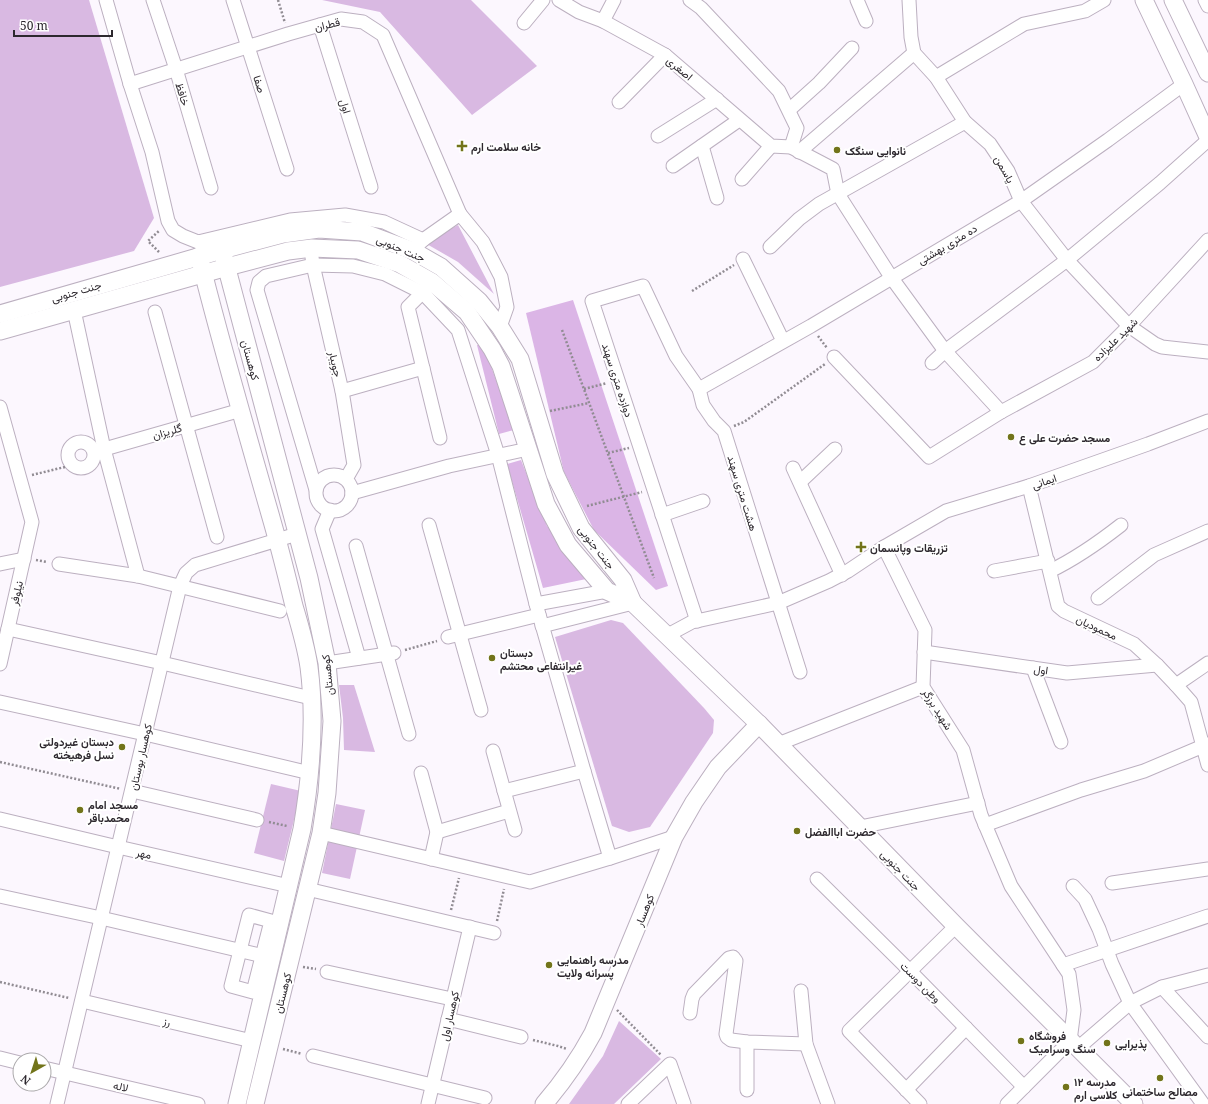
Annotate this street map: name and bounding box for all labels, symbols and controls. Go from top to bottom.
scale bar [14,12,112,38]
street label: قطران [313,14,341,34]
text: 50 m [20,17,48,34]
street label: اصغری [664,53,696,83]
street label: صفا [250,73,270,95]
street label: خافظ [172,80,194,108]
street label: اول [337,97,355,115]
place label: خانه سلامت ارم [471,139,541,155]
marker: خانه سلامت ارم [456,140,468,152]
place label: نانوایی سنگک [845,143,906,158]
marker: نانوایی سنگک [832,145,842,155]
street label: یاسمن [991,153,1019,185]
street label: ده متری بهشتی [914,220,980,268]
street label: جنت جنوبی [374,231,428,265]
street label: جنت جنوبی [49,277,103,305]
street label: شهید علیزاده [1089,314,1141,364]
street label: کوهستان [238,338,264,382]
street label: دوازده متری سهند [599,341,637,419]
street label: جویبار [326,349,346,378]
street label: گلریزان [151,420,184,442]
place label: مسجد حضرت علی ع [1019,430,1110,446]
marker: مسجد حضرت علی ع [1006,432,1016,442]
street label: هشت متری سهند [724,453,762,533]
street label: ایمانی [1030,470,1058,492]
street label: جنت جنوبی [575,522,619,572]
place label: تزریقات وپانسمان [870,540,948,556]
marker: تزریقات وپانسمان [855,541,867,553]
street label: نیلوفر [6,579,26,608]
street label: محمودیان [1074,611,1120,643]
place label: دبستان غیرانتفاعی محتشم [500,645,582,674]
marker: دبستان غیرانتفاعی محتشم [487,653,497,663]
street label: کوهستان [317,654,337,696]
street label: اول [1033,661,1049,677]
street label: شهید برزگر [919,685,957,733]
street label: کوهسار بوستان [125,722,155,792]
place label: دبستان غیردولتی نسل فرهیخته [39,734,115,762]
marker: دبستان غیردولتی نسل فرهیخته [117,742,127,752]
place label: مسجد امام محمدباقر [87,797,138,825]
marker: مسجد امام محمدباقر [75,805,85,815]
place label: حضرت اباالفضل [805,824,876,839]
marker: حضرت اباالفضل [792,826,802,836]
street label: مهر [134,844,153,862]
street label: جنت جنوبی [878,846,924,894]
street label: کوهسار [630,892,657,929]
place label: مدرسه راهنمایی پسرانه ولایت [557,952,629,981]
street label: وطن دوست [897,958,945,1006]
marker: مدرسه راهنمایی پسرانه ولایت [544,960,554,970]
street label: کوهستان [270,971,294,1015]
street label: کوهسار اول [436,990,462,1042]
street label: رز [161,1013,172,1029]
place label: فروشگاه سنگ وسرامیک [1029,1028,1096,1056]
marker: فروشگاه سنگ وسرامیک [1016,1036,1026,1046]
place label: پذیرایی [1115,1036,1148,1052]
marker: پذیرایی [1102,1038,1112,1048]
north arrow [12,1052,52,1092]
text: N [17,1071,33,1089]
marker: مصالح ساختمانی [1155,1073,1165,1083]
place label: مدرسه ۱۲ کلاسی ارم [1074,1074,1117,1103]
street label: لاله [112,1077,130,1095]
marker: مدرسه ۱۲ کلاسی ارم [1061,1082,1071,1092]
place label: مصالح ساختمانی [1122,1084,1198,1100]

